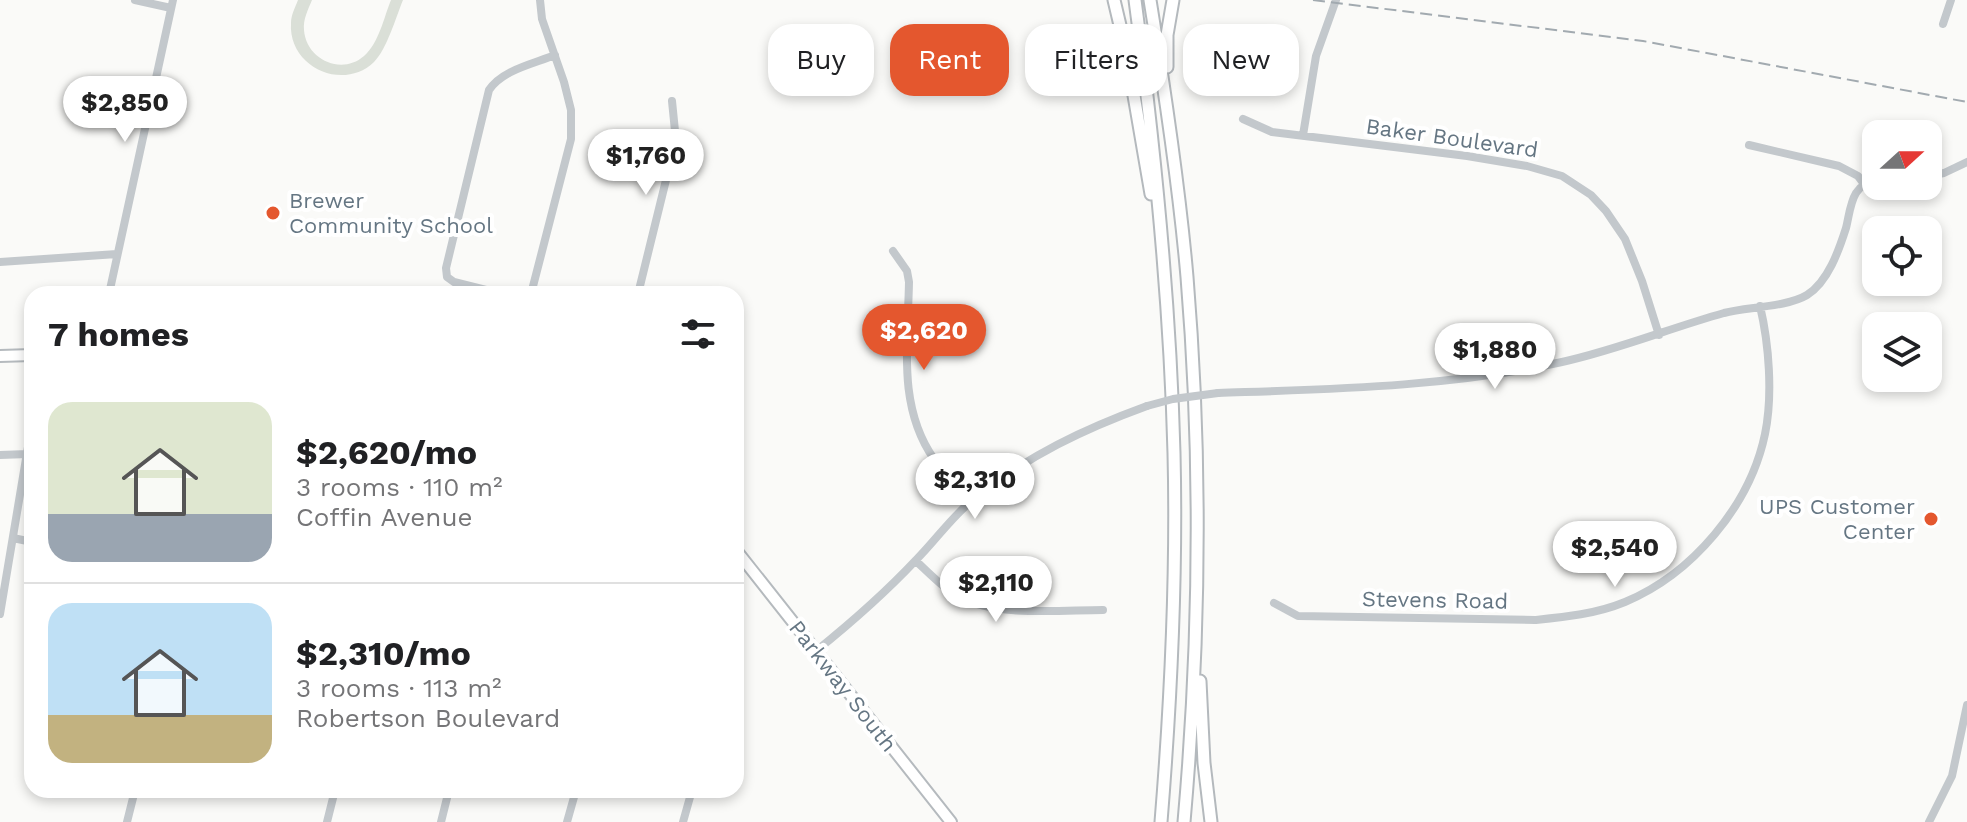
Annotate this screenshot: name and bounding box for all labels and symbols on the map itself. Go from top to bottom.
pin: $2,850 [60,76,190,144]
street label: Baker Boulevard [1364,114,1540,162]
north arrow [1862,120,1942,200]
pin: $1,760 [581,129,711,197]
place label: Brewer Community School [289,188,493,238]
marker: Brewer Community School [264,204,282,222]
pin: $2,620 [859,304,989,372]
pin: $1,880 [1430,323,1560,391]
pin: $2,310 [910,453,1040,521]
place label: UPS Customer Center [1759,494,1915,544]
marker: UPS Customer Center [1922,510,1940,528]
pin: $2,540 [1550,521,1680,589]
pin: $2,110 [931,556,1061,624]
street label: Stevens Road [1362,586,1508,614]
street label: Parkway South [784,616,902,756]

